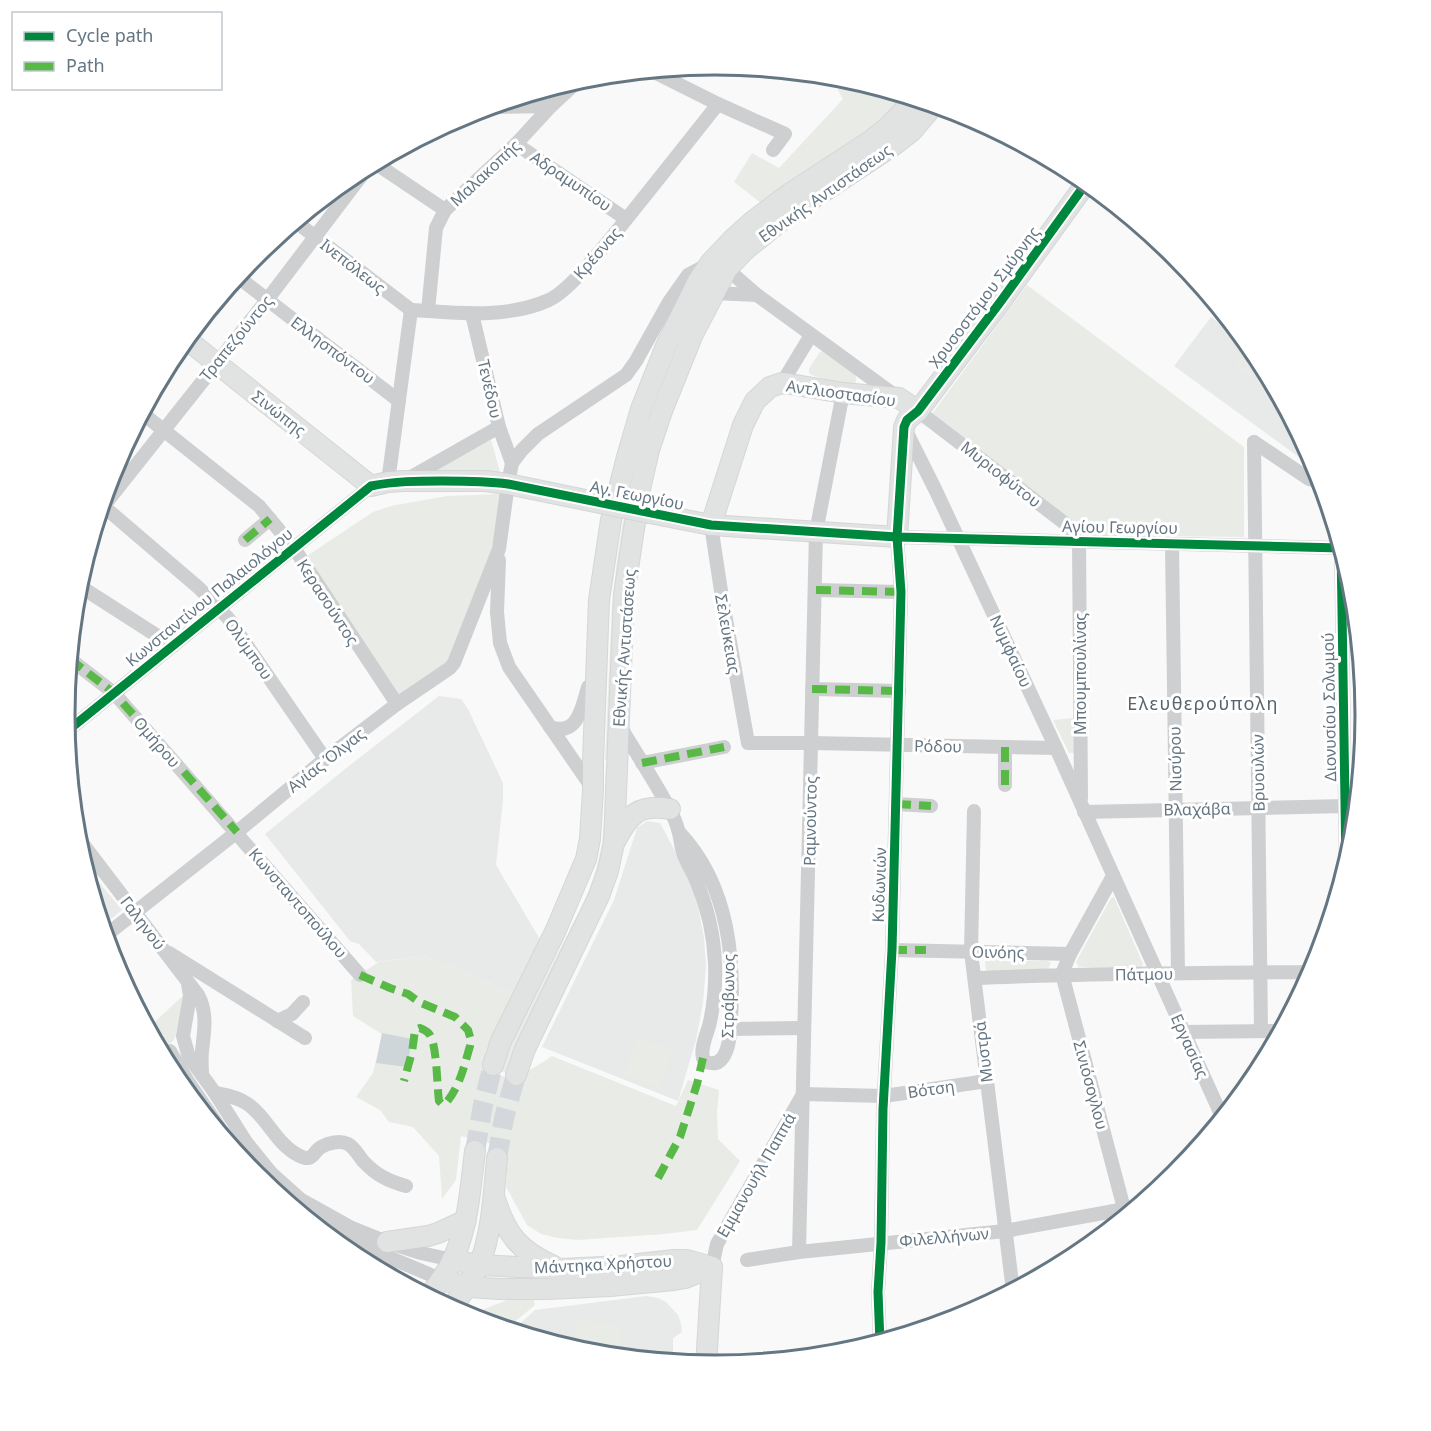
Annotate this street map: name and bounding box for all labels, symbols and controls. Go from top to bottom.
legend [12,12,222,90]
text: Cycle path [66,23,153,47]
text: Path [66,53,105,77]
street label: Μαλακοπής [445,135,525,211]
street label: Εθνικής Αντιστάσεως [754,139,896,247]
street label: Αδραμυπίου [526,146,616,216]
street label: Κρέσνας [568,222,626,284]
street label: Χρυσοστόμου Σμύρνης [924,222,1045,372]
street label: Ινεπόλεως [316,234,390,299]
street label: Τραπεζούντος [195,290,278,386]
street label: Ελλησπόντου [287,311,379,389]
street label: Τενέδου [473,357,507,421]
street label: Αντλιοστασίου [785,374,897,412]
street label: Σινώπης [247,385,311,441]
street label: Μυριοφύτου [956,436,1046,512]
street label: Αγ. Γεωργίου [588,475,686,515]
street label: Αγίου Γεωργίου [1062,515,1178,539]
street label: Κωνσταντίνου Παλαιολόγου [121,523,297,671]
street label: Κερασούντος [292,555,364,649]
street label: Εθνικής Αντιστάσεως [608,568,641,728]
street label: Σελεύκειας [710,592,746,676]
street label: Νυμφαίου [985,611,1037,691]
street label: Μπουμπουλίνας [1069,613,1091,735]
street label: Ολύμπου [220,614,278,684]
street label: Διονυσίου Σολωμού [1317,632,1341,782]
district label: Ελευθερούπολη [1127,691,1279,715]
street label: Ομήρου [129,712,185,772]
street label: Αγίας Όλγας [282,723,370,797]
street label: Νισύρου [1163,726,1187,792]
street label: Βρυουλών [1246,734,1270,812]
street label: Ρόδου [914,735,962,757]
street label: Ραμνούντος [798,776,822,866]
street label: Βλαχάβα [1163,797,1231,821]
street label: Κωνσταντοπούλου [244,843,352,963]
street label: Κυδωνιών [867,847,891,923]
street label: Γαληνού [116,892,170,954]
street label: Οινόης [971,941,1025,963]
street label: Στράβωνος [716,953,740,1038]
street label: Πάτμου [1115,962,1173,986]
street label: Εργασίας [1166,1010,1214,1082]
street label: Μυστρά [968,1020,998,1084]
street label: Σινιόσογλου [1069,1038,1113,1132]
street label: Βότση [906,1075,956,1103]
street label: Εμμανουήλ Παππά [711,1109,801,1241]
street label: Φιλελλήνων [898,1222,990,1252]
street label: Μάντηκα Χρήστου [533,1249,673,1279]

